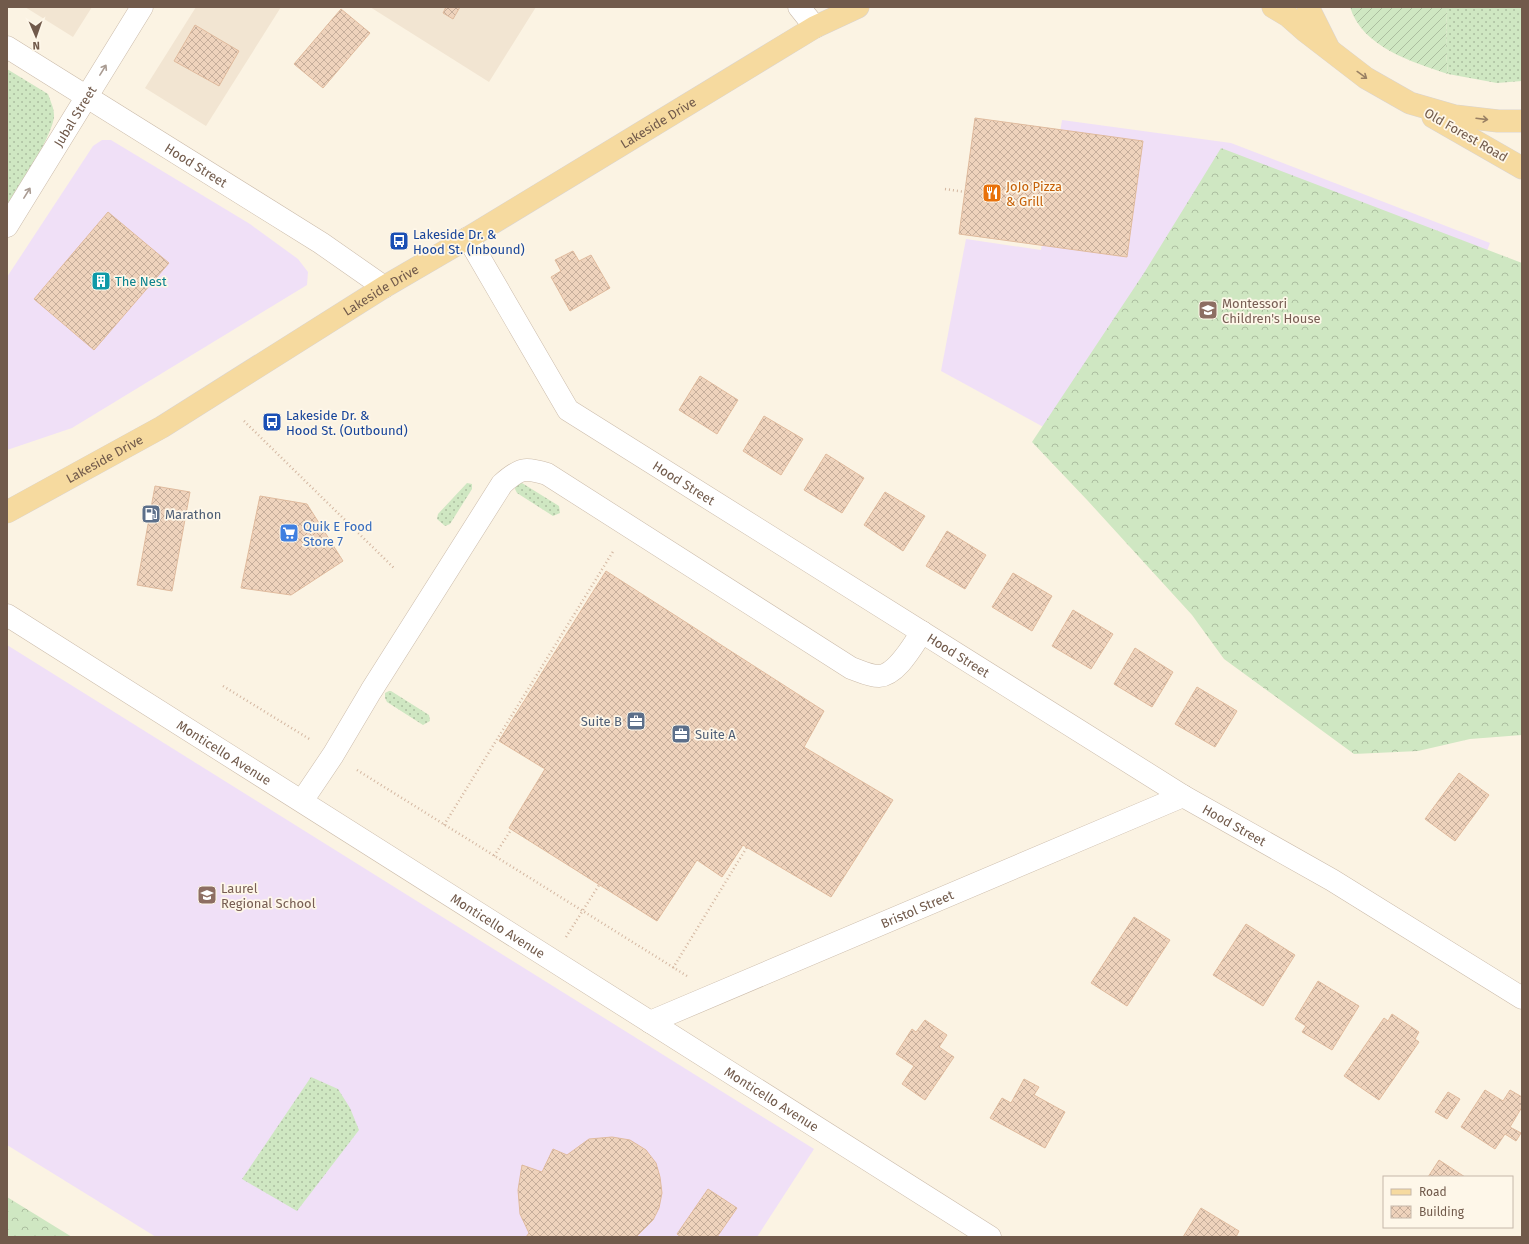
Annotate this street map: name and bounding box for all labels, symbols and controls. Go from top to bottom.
north arrow [16,16,56,56]
text: N [32,39,40,52]
one-way arrow [99,65,107,76]
one-way arrow [1356,71,1367,79]
street label: Jubal Street [50,83,99,149]
street label: Lakeside Drive [618,94,699,151]
street label: Old Forest Road [1422,105,1510,165]
one-way arrow [1475,115,1488,123]
street label: Hood Street [162,140,230,190]
place label: JoJo Pizza & Grill [1006,179,1062,209]
restaurant icon: JoJo Pizza & Grill [981,182,1003,204]
one-way arrow [24,187,32,199]
place label: Lakeside Dr. & Hood St. (Inbound) [413,227,525,257]
bus stop icon: Lakeside Dr. & Hood St. (Inbound) [388,230,410,252]
street label: Lakeside Drive [340,261,421,318]
building icon: The Nest [90,270,112,292]
place label: The Nest [115,274,167,289]
place label: Montessori Children's House [1222,296,1321,326]
school or university icon: Montessori Children's House [1197,299,1219,321]
place label: Lakeside Dr. & Hood St. (Outbound) [286,408,408,438]
bus stop icon: Lakeside Dr. & Hood St. (Outbound) [261,411,283,433]
street label: Lakeside Drive [63,431,145,486]
street label: Hood Street [650,458,718,508]
fuel station icon: Marathon [140,503,162,525]
place label: Marathon [165,507,221,522]
place label: Quik E Food Store 7 [303,519,373,549]
supermarket icon: Quik E Food Store 7 [278,522,300,544]
street label: Hood Street [925,630,993,680]
office icon: Suite B [625,710,647,732]
place label: Suite B [581,714,622,729]
street label: Monticello Avenue [174,717,274,788]
office icon: Suite A [670,723,692,745]
place label: Suite A [695,727,736,742]
street label: Hood Street [1200,801,1269,849]
place label: Laurel Regional School [221,881,316,911]
school or university icon: Laurel Regional School [196,884,218,906]
street label: Bristol Street [878,887,956,931]
street label: Monticello Avenue [448,890,548,961]
street label: Monticello Avenue [722,1064,822,1134]
legend [1383,1176,1513,1228]
text: Road [1419,1185,1447,1199]
text: Building [1419,1205,1465,1219]

